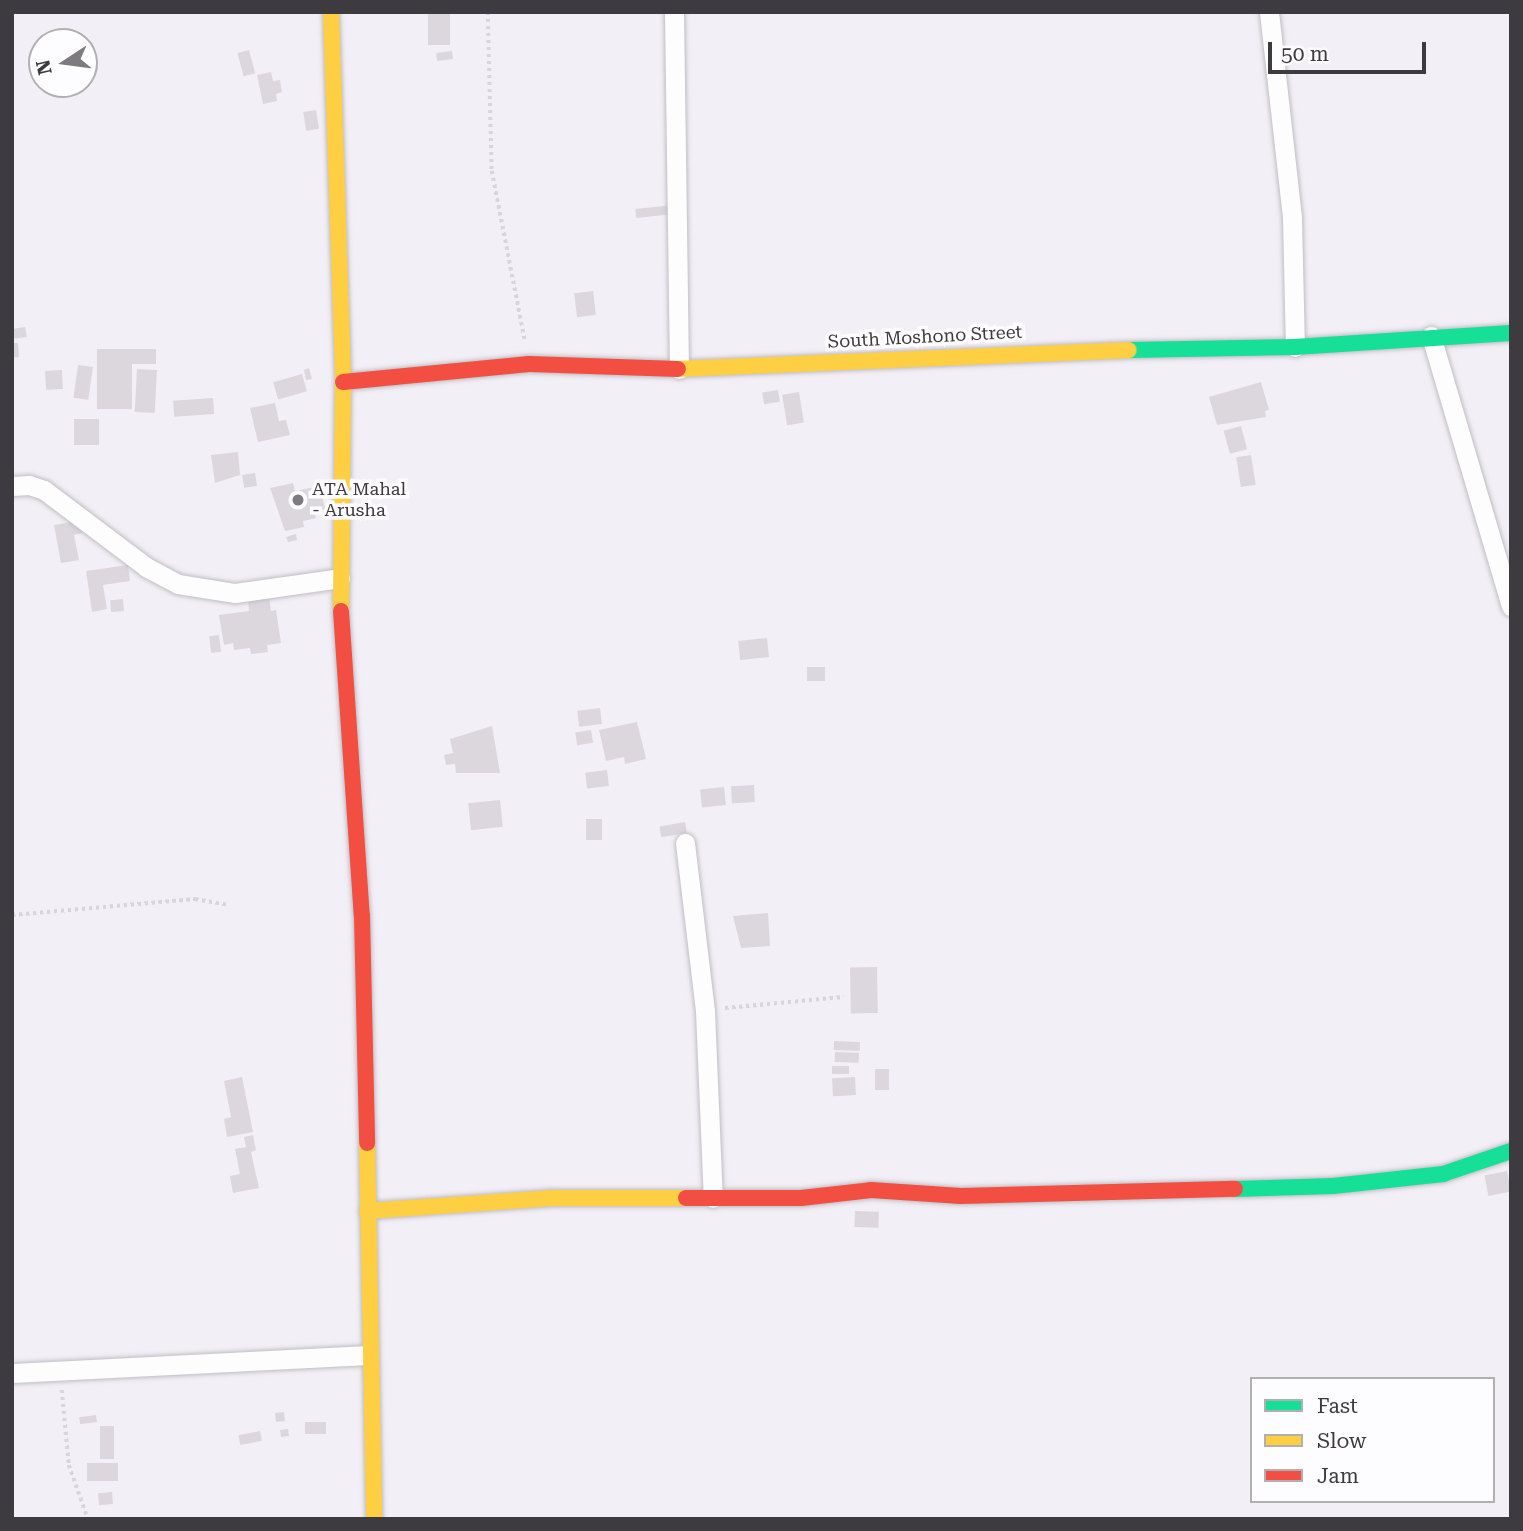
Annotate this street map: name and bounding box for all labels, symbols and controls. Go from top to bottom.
north arrow [28,28,98,98]
scale bar [1271,28,1428,72]
text: 50 m [1281,42,1329,66]
text: N [31,58,57,77]
street label: South Moshono Street [827,321,1023,353]
place label: ATA Mahal - Arusha [312,479,406,522]
marker: ATA Mahal - Arusha [290,492,306,508]
legend [1250,1377,1495,1503]
text: Fast [1317,1394,1358,1418]
text: Slow [1317,1429,1366,1453]
text: Jam [1317,1464,1359,1488]

